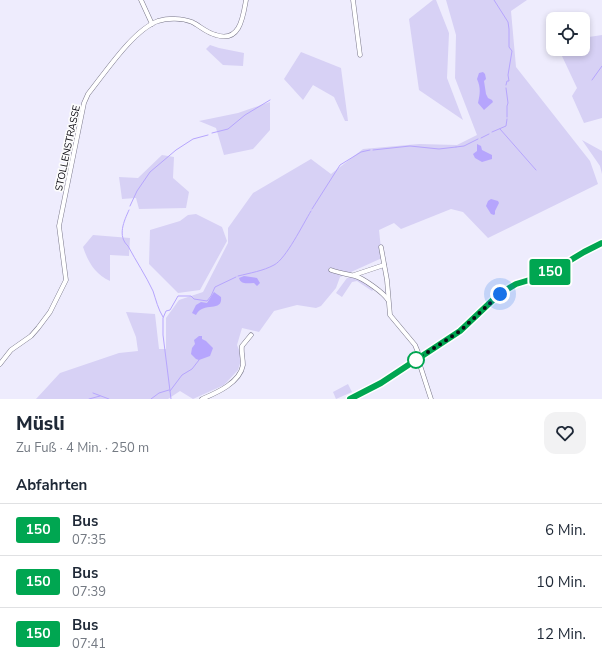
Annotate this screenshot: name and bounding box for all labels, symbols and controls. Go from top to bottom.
map controls [546,12,590,56]
button: locate [546,12,590,56]
street label: STOLLENSTRASSE [52,104,84,192]
line badge: 150 [527,259,573,285]
text: 150 [537,262,563,281]
your location [490,284,510,304]
unlabelled marker [407,351,425,369]
text: Müsli [16,411,65,437]
button: heart [544,412,586,454]
text: Zu Fuß · 4 Min. · 250 m [16,439,149,457]
text: Abfahrten [16,475,87,495]
text: Bus [72,511,98,531]
text: 150 [25,520,51,539]
text: 6 Min. [545,520,586,540]
text: 07:35 [72,531,106,549]
text: Bus [72,563,98,583]
text: 150 [25,572,51,591]
text: 10 Min. [536,572,586,592]
text: 07:39 [72,583,106,601]
text: Bus [72,615,98,635]
text: 150 [25,624,51,643]
text: 12 Min. [536,624,586,644]
text: 07:41 [72,635,106,653]

